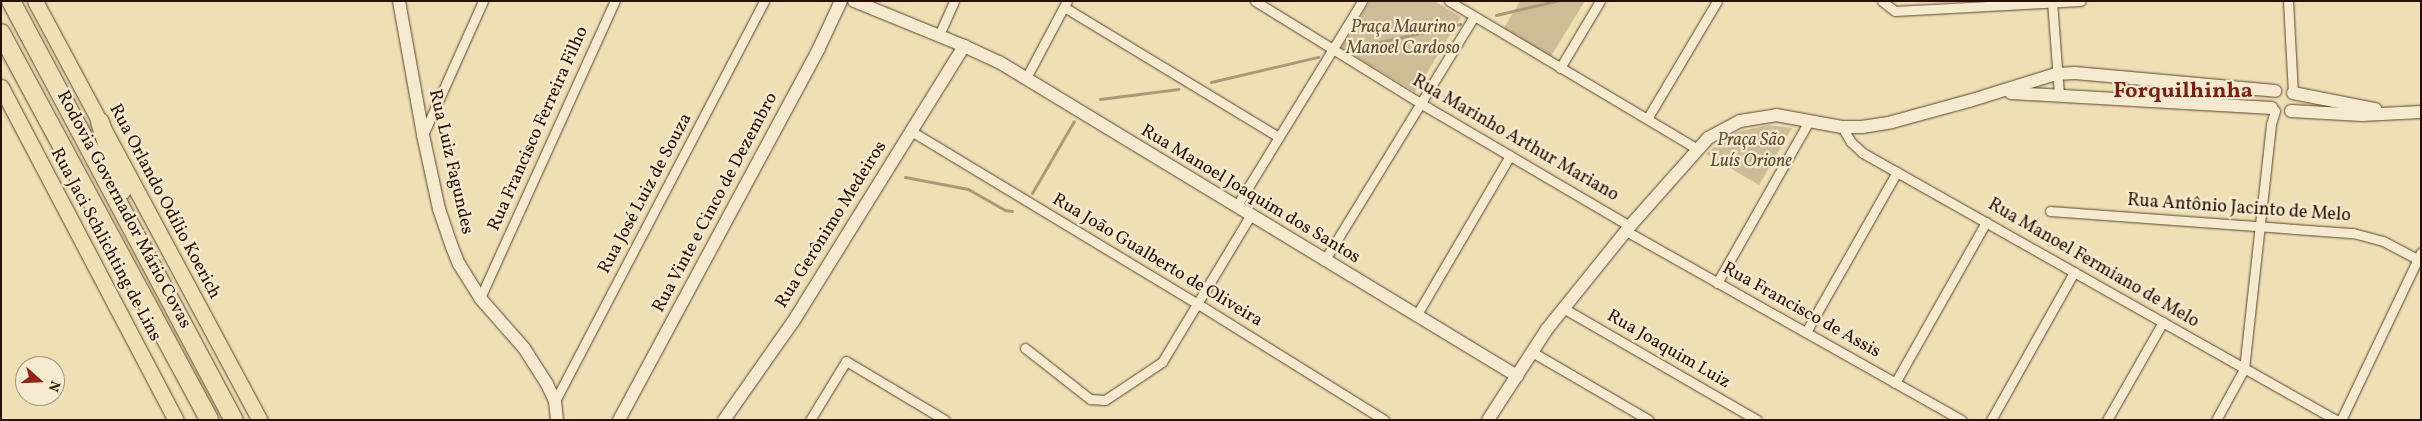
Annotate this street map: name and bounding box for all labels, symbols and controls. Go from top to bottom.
park label: Praça Maurino Manoel Cardoso [1346,18,1460,60]
street label: Rua Francisco Ferreira Filho [484,23,594,235]
street label: Rua Marinho Arthur Mariano [1408,71,1622,207]
district label: Forquilhinha [2113,79,2253,105]
street label: Rodovia Governador Mário Covas [51,87,195,333]
street label: Rua Luiz Fagundes [423,87,477,237]
street label: Rua Vinte e Cinco de Dezembro [649,89,783,317]
street label: Rua Orlando Odílio Koerich [103,101,225,303]
street label: Rua José Luiz de Souza [595,110,697,278]
street label: Rua Manoel Joaquim dos Santos [1136,121,1364,269]
park label: Praça São Luís Orione [1710,131,1792,173]
street label: Rua Gerônimo Medeiros [772,137,892,313]
street label: Rua Jaci Schlichting de Lins [45,145,165,345]
street label: Rua João Gualberto de Oliveira [1048,190,1266,332]
street label: Rua Antônio Jacinto de Melo [2126,190,2352,228]
street label: Rua Manoel Fermiano de Melo [1984,195,2202,333]
street label: Rua Francisco de Assis [1718,258,1884,364]
street label: Rua Joaquim Luiz [1602,306,1734,394]
north arrow [15,356,65,406]
text: N [43,378,64,394]

